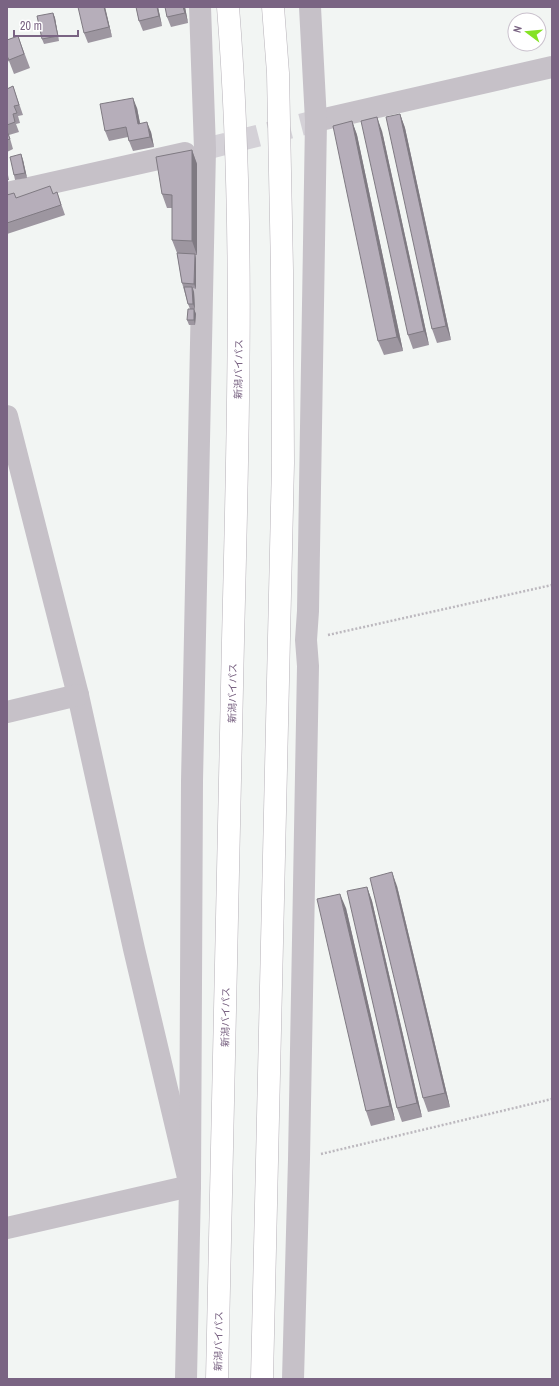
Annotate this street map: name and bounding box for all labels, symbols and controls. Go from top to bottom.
scale bar [14,12,78,38]
north arrow [507,12,547,52]
text: 20 m [20,18,42,34]
text: N [510,24,525,34]
street label: 新潟バイパス [231,339,246,399]
street label: 新潟バイパス [225,663,240,723]
street label: 新潟バイパス [218,987,233,1047]
street label: 新潟バイパス [211,1311,226,1371]

